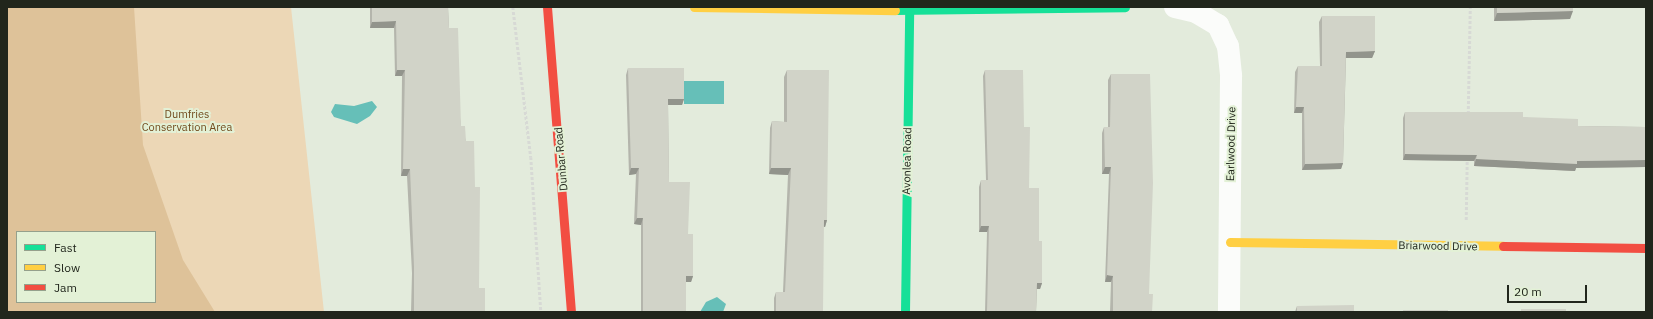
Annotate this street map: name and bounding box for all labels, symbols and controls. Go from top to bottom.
street label: Earlwood Drive [1224,107,1238,181]
park label: Dumfries Conservation Area [142,108,232,134]
street label: Dunbar Road [552,127,570,191]
street label: Avonlea Road [900,127,914,195]
legend [16,231,156,303]
street label: Briarwood Drive [1398,239,1478,253]
text: Fast [54,240,77,255]
text: Slow [54,260,80,275]
scale bar [1509,277,1589,303]
text: Jam [54,280,77,295]
text: 20 m [1514,284,1542,299]

